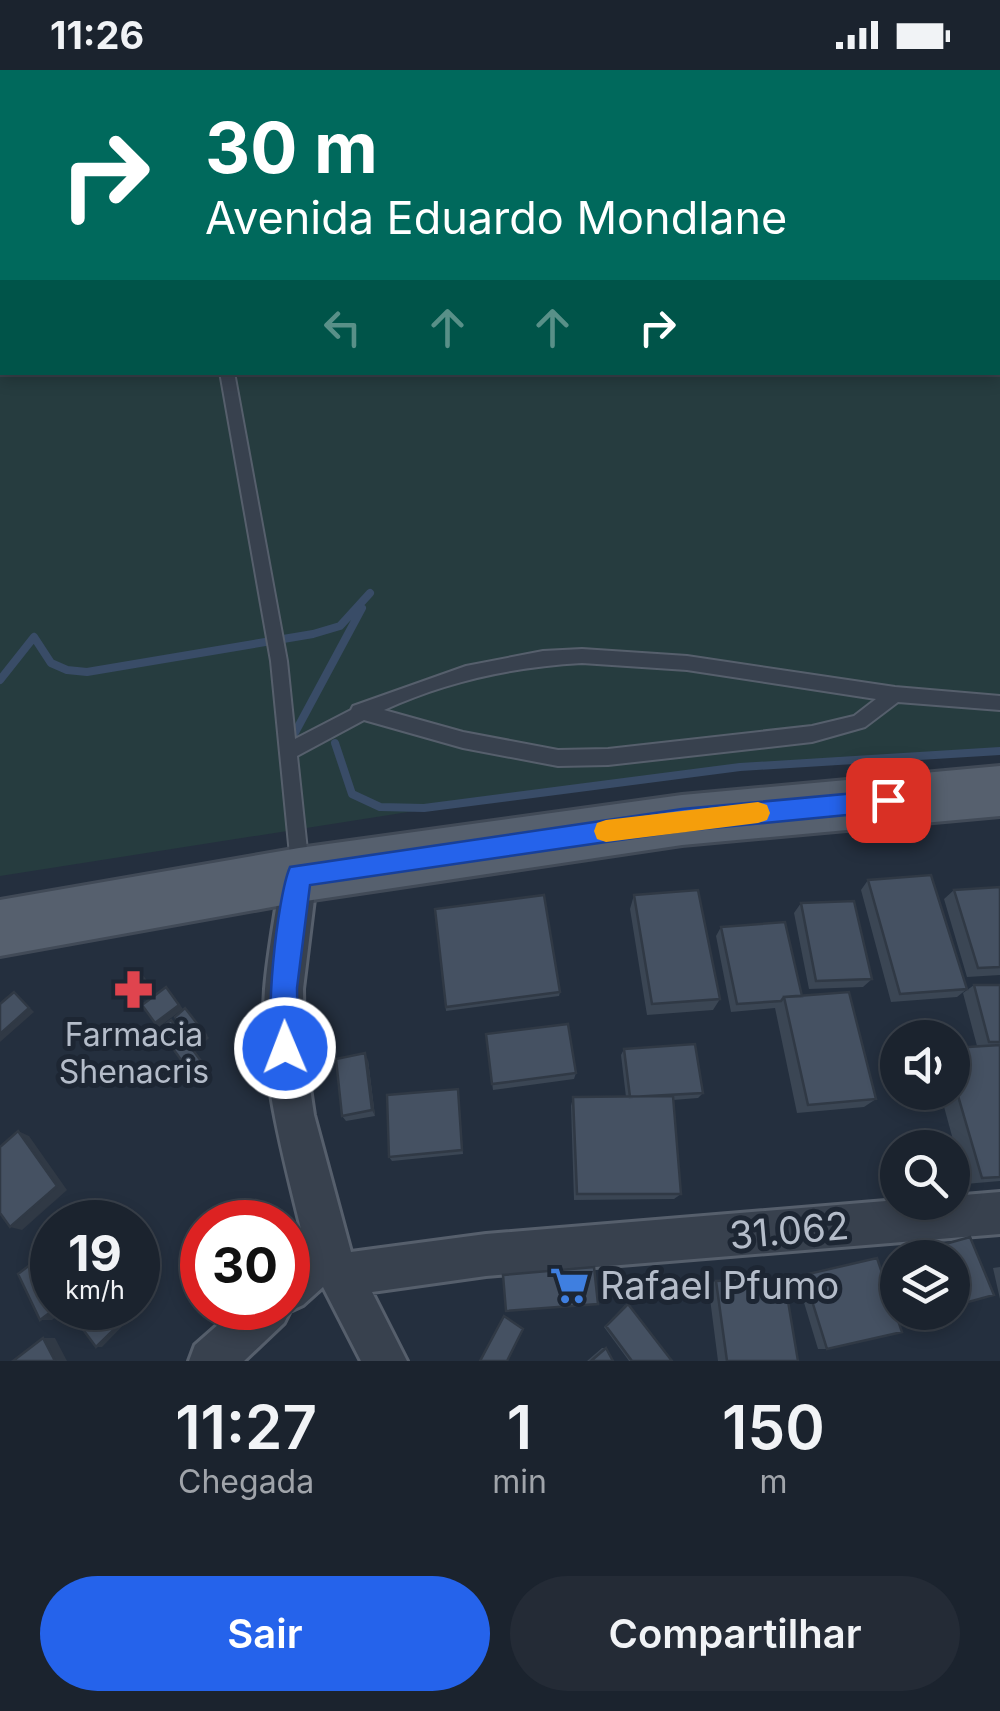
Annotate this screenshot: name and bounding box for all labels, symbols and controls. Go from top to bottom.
text: 11:26 [50,12,144,58]
text: 30 m [205,105,378,190]
icon: right [40,110,170,240]
text: Avenida Eduardo Mondlane [205,190,787,245]
icon: left [315,300,370,355]
icon: ahead [420,300,475,355]
icon: ahead [525,300,580,355]
icon: right [630,300,685,355]
pin [846,758,931,843]
icon: arrive [861,773,916,828]
pharmacy icon: Farmacia Shenacris [113,968,155,1010]
position arrow [233,996,337,1100]
place label: Farmacia Shenacris [59,1015,209,1091]
map controls [880,1020,970,1330]
button: sound [880,1020,970,1110]
button: search [880,1130,970,1220]
speed limit sign: 30 [180,1200,310,1330]
street label: 31.062 [727,1202,851,1258]
text: 19 [68,1223,122,1283]
button: layers [880,1240,970,1330]
place label: Rafael Pfumo [600,1262,839,1308]
supermarket icon: Rafael Pfumo [549,1264,591,1306]
text: km/h [65,1275,125,1305]
text: 11:27 [175,1391,317,1463]
text: 1 [507,1391,532,1463]
text: 150 [722,1391,825,1463]
text: Chegada [178,1462,314,1501]
text: min [492,1462,547,1501]
text: m [759,1462,787,1501]
button: Sair [40,1576,490,1691]
button: Compartilhar [510,1576,960,1691]

